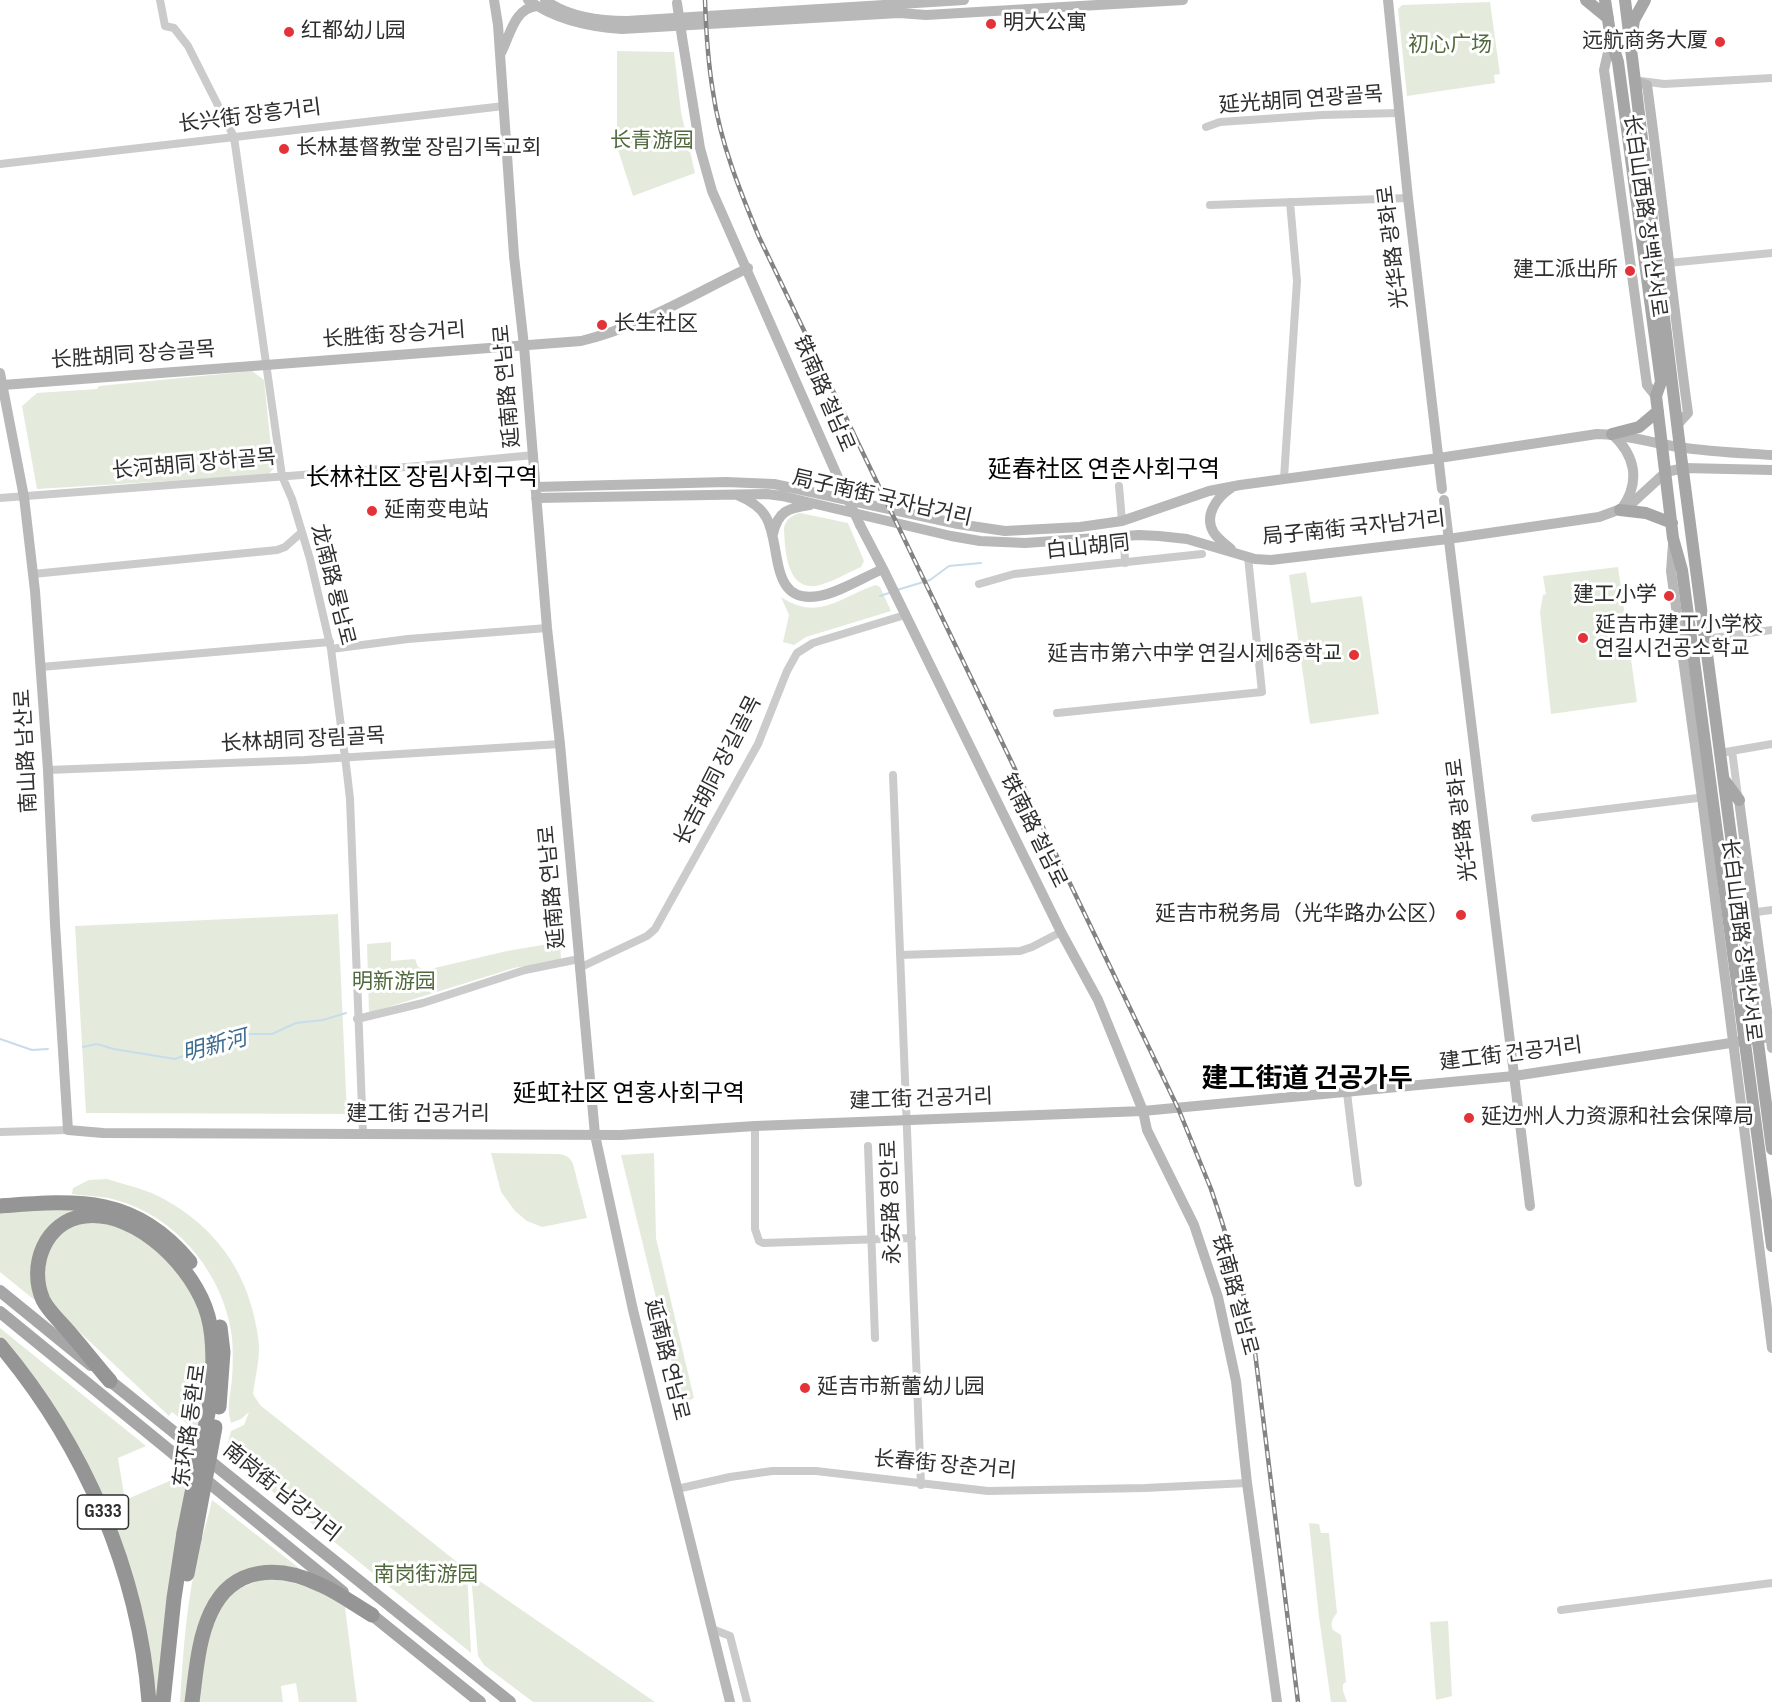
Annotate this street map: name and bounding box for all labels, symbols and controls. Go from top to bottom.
place label: 明大公寓 [1003,11,1087,37]
marker: 明大公寓 [984,17,998,31]
place label: 红都幼儿园 [301,19,406,45]
marker: 红都幼儿园 [282,25,296,39]
place label: 远航商务大厦 [1582,29,1708,55]
park label: 初心广场 [1408,33,1492,59]
marker: 远航商务大厦 [1713,35,1727,49]
street label: 延光胡同 연광골목 [1218,83,1384,119]
street label: 长兴街 장흥거리 [177,96,323,138]
street label: 长白山西路 장백산서로 [1617,113,1671,319]
park label: 长青游园 [610,129,694,155]
place label: 长林基督教堂 장림기독교회 [296,136,541,162]
marker: 长林基督教堂 장림기독교회 [277,142,291,156]
street label: 光华路 광화로 [1374,184,1414,310]
place label: 建工派出所 [1513,258,1618,284]
marker: 建工派出所 [1623,264,1637,278]
place label: 长生社区 [614,312,698,338]
street label: 长胜街 장승거리 [321,318,467,354]
marker: 长生社区 [595,318,609,332]
street label: 延南路 연남로 [490,323,526,449]
street label: 铁南路 철남로 [787,332,859,456]
street label: 长胜胡同 장승골목 [50,338,216,374]
street label: 长河胡同 장하골목 [111,445,277,485]
district label: 延春社区 연춘사회구역 [988,457,1220,485]
district label: 长林社区 장림사회구역 [306,465,538,493]
street label: 局子南街 국자남거리 [790,466,974,532]
place label: 延南变电站 [384,498,489,524]
marker: 延南变电站 [365,504,379,518]
street label: 局子南街 국자남거리 [1261,507,1447,551]
street label: 龙南路 룡남로 [305,522,359,648]
street label: 白山胡同 [1045,531,1131,565]
place label: 建工小学 [1573,583,1657,609]
marker: 建工小学 [1662,589,1676,603]
place label: 延吉市建工小学校 연길시건공소학교 [1595,613,1763,663]
marker: 延吉市建工小学校 연길시건공소학교 [1576,631,1590,645]
place label: 延吉市第六中学 연길시제6중학교 [1047,642,1342,668]
marker: 延吉市第六中学 연길시제6중학교 [1347,648,1361,662]
street label: 南山路 남산로 [11,688,43,814]
street label: 长吉胡同 장길골목 [670,692,768,850]
street label: 长林胡同 장림골목 [220,724,386,758]
street label: 光华路 광화로 [1443,757,1483,883]
street label: 铁南路 철남로 [994,770,1072,892]
street label: 延南路 연남로 [535,824,571,950]
street label: 长白山西路 장백산서로 [1715,837,1765,1043]
place label: 延吉市税务局（光华路办公区） [1155,902,1449,928]
marker: 延吉市税务局（光华路办公区） [1454,908,1468,922]
park label: 明新游园 [352,970,436,996]
water label: 明新河 [180,1026,250,1068]
street label: 建工街 건공거리 [1438,1034,1584,1076]
district label: 建工街道 건공가두 [1201,1064,1413,1096]
district label: 延虹社区 연홍사회구역 [513,1081,745,1109]
street label: 建工街 건공거리 [849,1085,993,1115]
street label: 建工街 건공거리 [346,1102,490,1128]
place label: 延边州人力资源和社会保障局 [1481,1105,1754,1131]
marker: 延边州人力资源和社会保障局 [1462,1111,1476,1125]
street label: 永安路 영안로 [877,1139,907,1265]
street label: 铁南路 철남로 [1206,1232,1262,1358]
street label: 延南路 연남로 [639,1297,693,1423]
street label: 东环路 동환로 [170,1363,212,1489]
place label: 延吉市新蕾幼儿园 [817,1375,985,1401]
marker: 延吉市新蕾幼儿园 [798,1381,812,1395]
street label: 南岗街 남강거리 [217,1438,345,1548]
street label: 长春街 장춘거리 [872,1447,1018,1485]
road number: G333 [78,1495,128,1529]
park label: 南岗街游园 [374,1563,478,1589]

